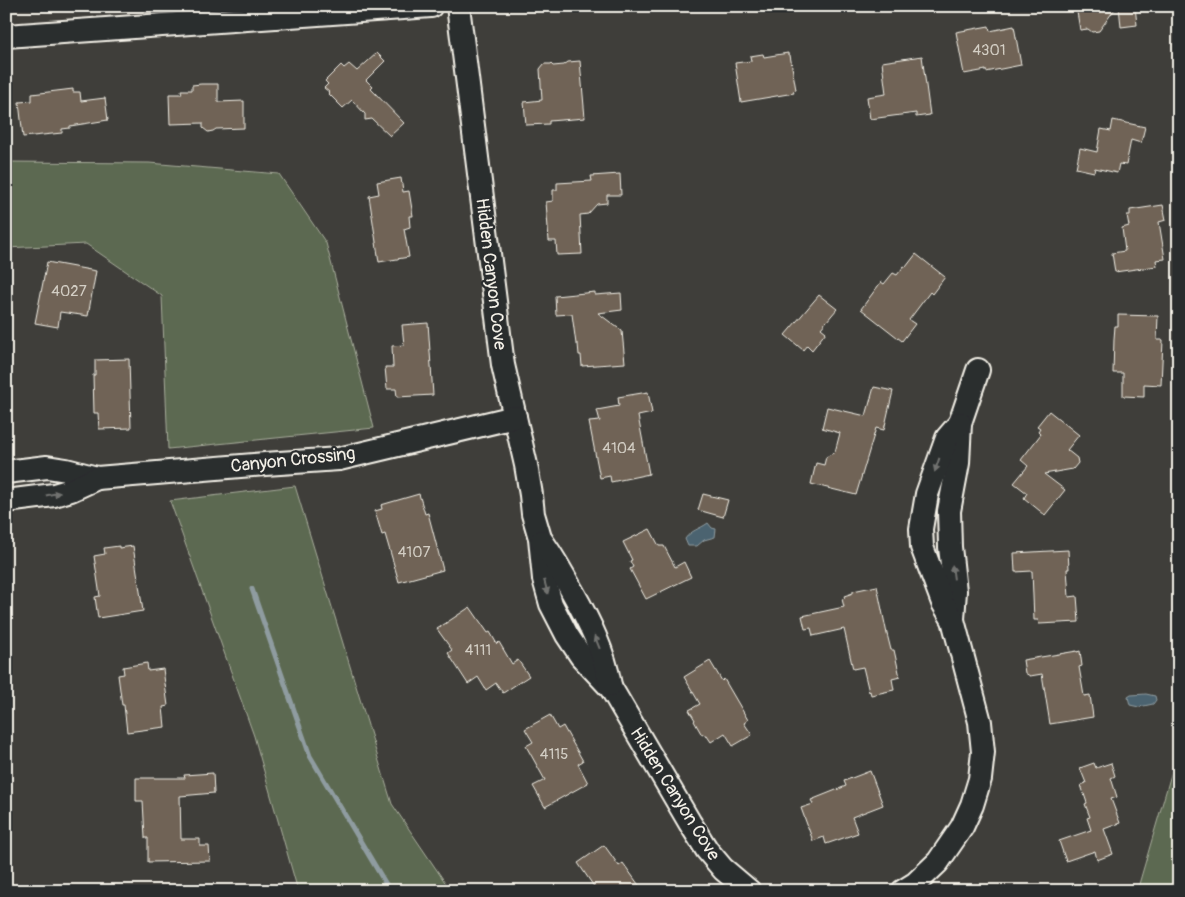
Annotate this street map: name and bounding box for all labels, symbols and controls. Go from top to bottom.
house number: 4301 [972,41,1006,60]
street label: Hidden Canyon Cove [470,197,512,351]
house number: 4027 [51,282,87,301]
house number: 4104 [602,439,636,458]
street label: Canyon Crossing [230,442,356,478]
one-way arrow [933,458,941,473]
one-way arrow [45,490,61,498]
house number: 4107 [398,543,430,562]
one-way arrow [949,563,957,579]
one-way arrow [543,579,551,594]
one-way arrow [593,635,601,649]
house number: 4111 [465,641,491,660]
street label: Hidden Canyon Cove [625,723,725,865]
house number: 4115 [540,745,568,764]

